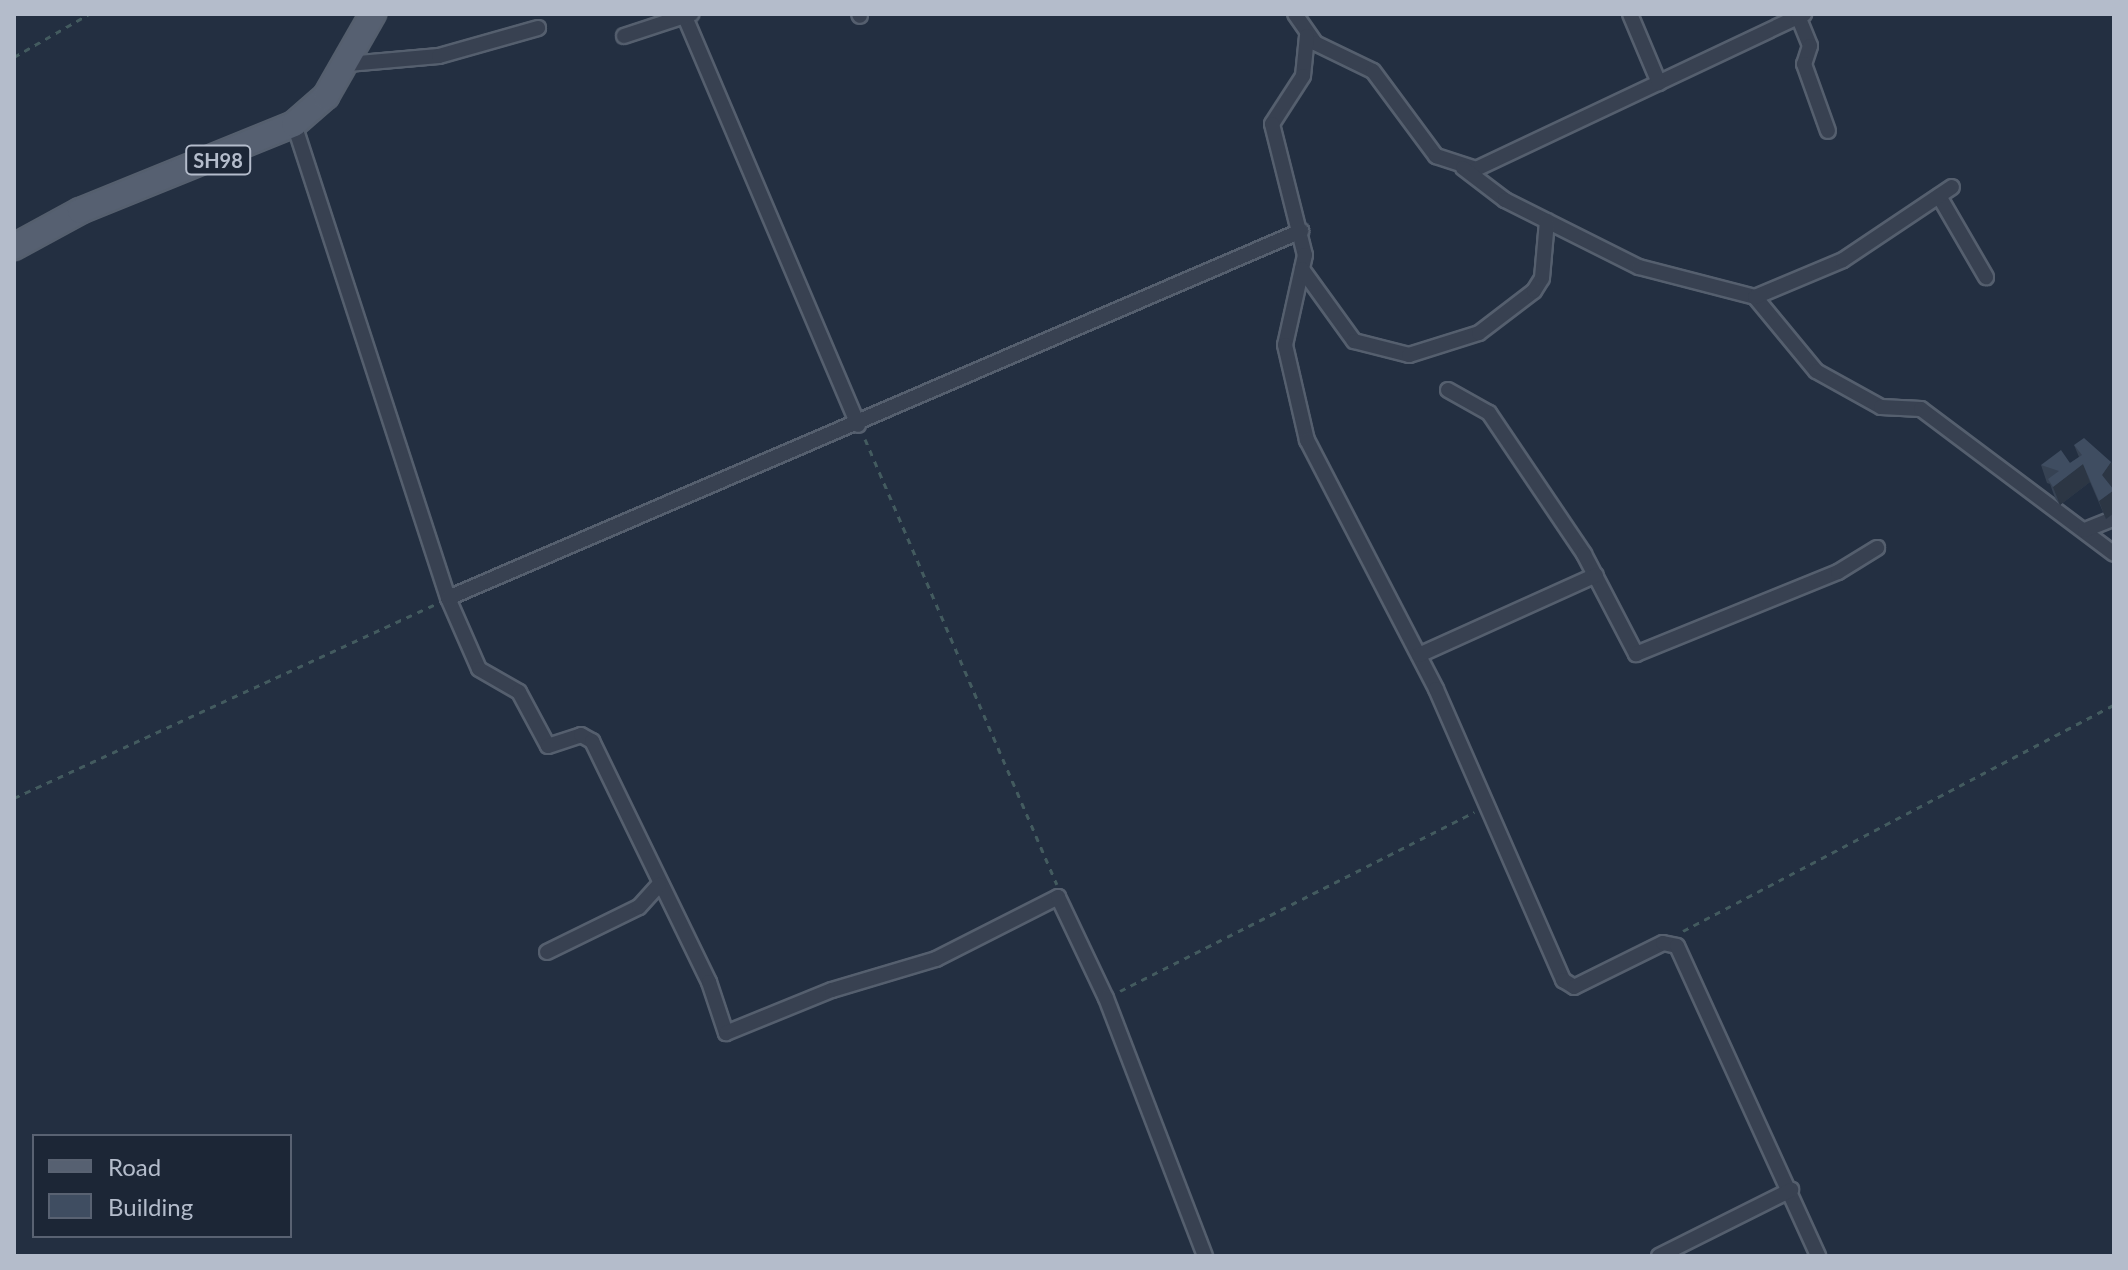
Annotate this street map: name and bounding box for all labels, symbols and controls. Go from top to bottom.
road number: SH98 [184,144,252,176]
legend [32,1134,292,1238]
text: Road [108,1152,161,1181]
text: Building [108,1192,193,1221]

